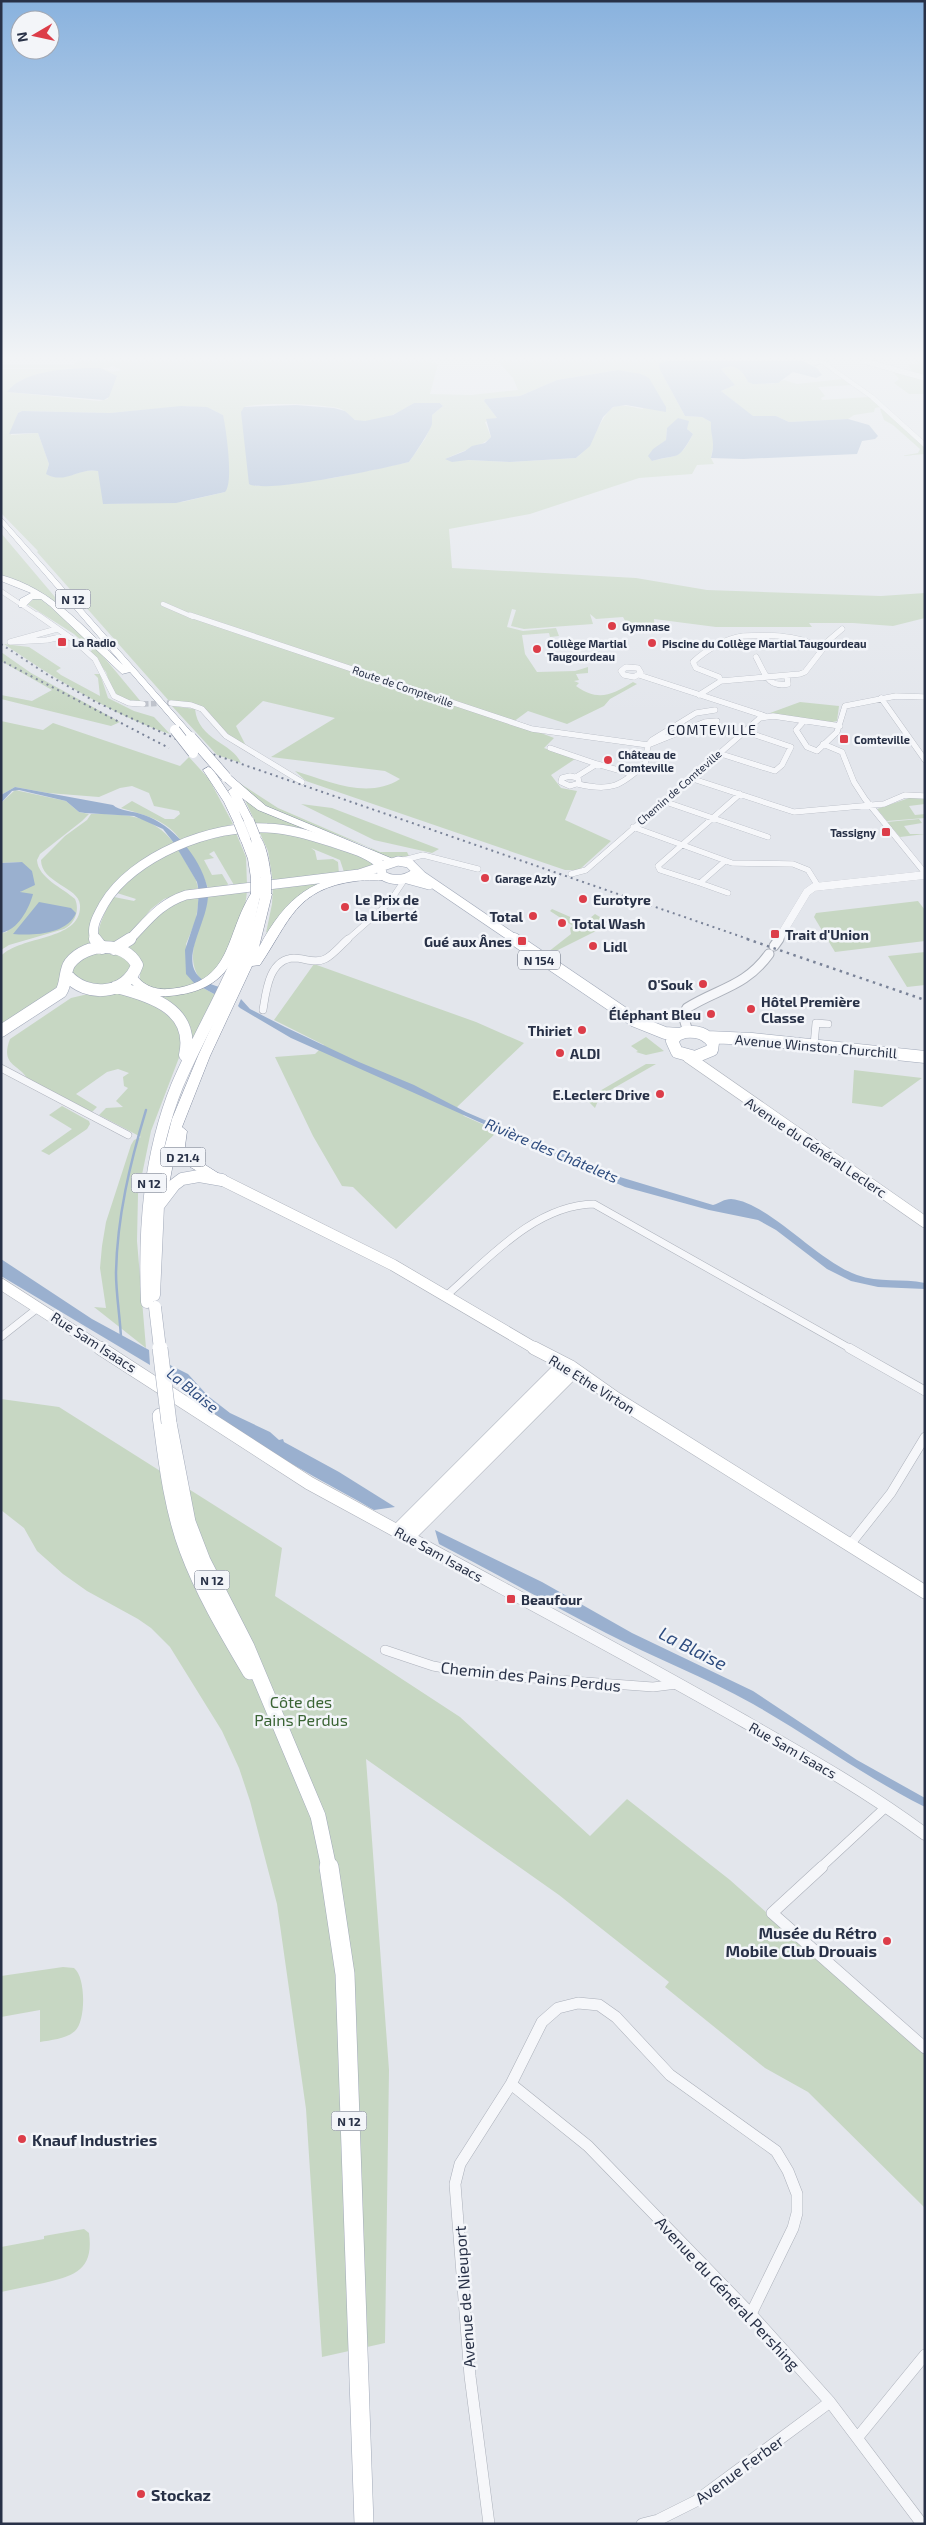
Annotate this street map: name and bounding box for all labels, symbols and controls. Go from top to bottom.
north arrow [10,10,60,60]
text: N [12,31,31,43]
road number: N 12 [56,590,90,608]
marker: Gymnase [606,620,618,632]
place label: Gymnase [622,620,670,634]
marker: La Radio [56,636,68,648]
place label: La Radio [72,636,117,649]
place label: Collège Martial Taugourdeau [547,637,627,663]
marker: Piscine du Collège Martial Taugourdeau [646,637,658,649]
place label: Piscine du Collège Martial Taugourdeau [662,637,867,650]
marker: Collège Martial Taugourdeau [531,643,543,655]
street label: Route de Compteville [351,663,455,709]
district label: COMTEVILLE [667,721,757,738]
marker: Comteville [838,733,850,745]
place label: Comteville [854,733,910,746]
street label: Chemin de Comteville [634,747,724,827]
place label: Château de Comteville [618,748,676,774]
marker: Château de Comteville [602,754,614,766]
place label: Tassigny [830,826,877,840]
marker: Tassigny [880,826,892,838]
marker: Garage Azly [479,872,491,884]
place label: Garage Azly [495,872,557,886]
place label: Le Prix de la Liberté [355,891,419,924]
place label: Eurotyre [593,891,651,908]
marker: Eurotyre [577,893,589,905]
marker: Le Prix de la Liberté [339,901,351,913]
place label: Total [489,908,523,925]
marker: Total [527,910,539,922]
place label: Total Wash [572,915,646,932]
marker: Total Wash [556,917,568,929]
place label: Trait d'Union [785,926,869,943]
marker: Trait d'Union [769,928,781,940]
place label: Gué aux Ânes [424,933,512,950]
marker: Gué aux Ânes [516,935,528,947]
place label: Lidl [603,938,628,955]
marker: Lidl [587,940,599,952]
road number: N 154 [518,950,560,970]
place label: O'Souk [648,976,693,993]
marker: O'Souk [697,978,709,990]
place label: Hôtel Première Classe [761,993,860,1026]
marker: Hôtel Première Classe [745,1003,757,1015]
place label: Éléphant Bleu [609,1006,701,1023]
marker: Éléphant Bleu [705,1008,717,1020]
place label: Thiriet [528,1022,572,1039]
marker: Thiriet [576,1024,588,1036]
street label: Avenue Winston Churchill [734,1030,899,1062]
place label: ALDI [570,1045,600,1062]
marker: ALDI [554,1047,566,1059]
place label: E.Leclerc Drive [552,1086,650,1103]
marker: E.Leclerc Drive [654,1088,666,1100]
street label: Avenue du Général Leclerc [742,1093,890,1201]
water label: Rivière des Châtelets [483,1114,622,1186]
road number: D 21.4 [160,1148,206,1166]
road number: N 12 [132,1174,166,1192]
street label: Rue Sam Isaacs [48,1308,140,1376]
street label: Rue Ethe Virton [546,1351,638,1417]
water label: La Blaise [164,1364,222,1416]
street label: Rue Sam Isaacs [392,1523,486,1585]
road number: N 12 [194,1570,230,1590]
place label: Beaufour [521,1591,582,1608]
marker: Beaufour [505,1593,517,1605]
water label: La Blaise [655,1622,731,1675]
street label: Chemin des Pains Perdus [440,1657,622,1695]
park label: Côte des Pains Perdus [254,1692,348,1729]
street label: Rue Sam Isaacs [746,1718,840,1782]
place label: Musée du Rétro Mobile Club Drouais [726,1923,877,1960]
marker: Musée du Rétro Mobile Club Drouais [881,1935,893,1947]
road number: N 12 [332,2112,366,2130]
place label: Knauf Industries [32,2130,157,2149]
marker: Knauf Industries [16,2133,28,2145]
street label: Avenue du Général Pershing [652,2212,804,2374]
street label: Avenue de Nieuport [450,2225,478,2369]
street label: Avenue Ferber [691,2430,787,2507]
place label: Stockaz [151,2485,211,2504]
marker: Stockaz [135,2488,147,2500]

